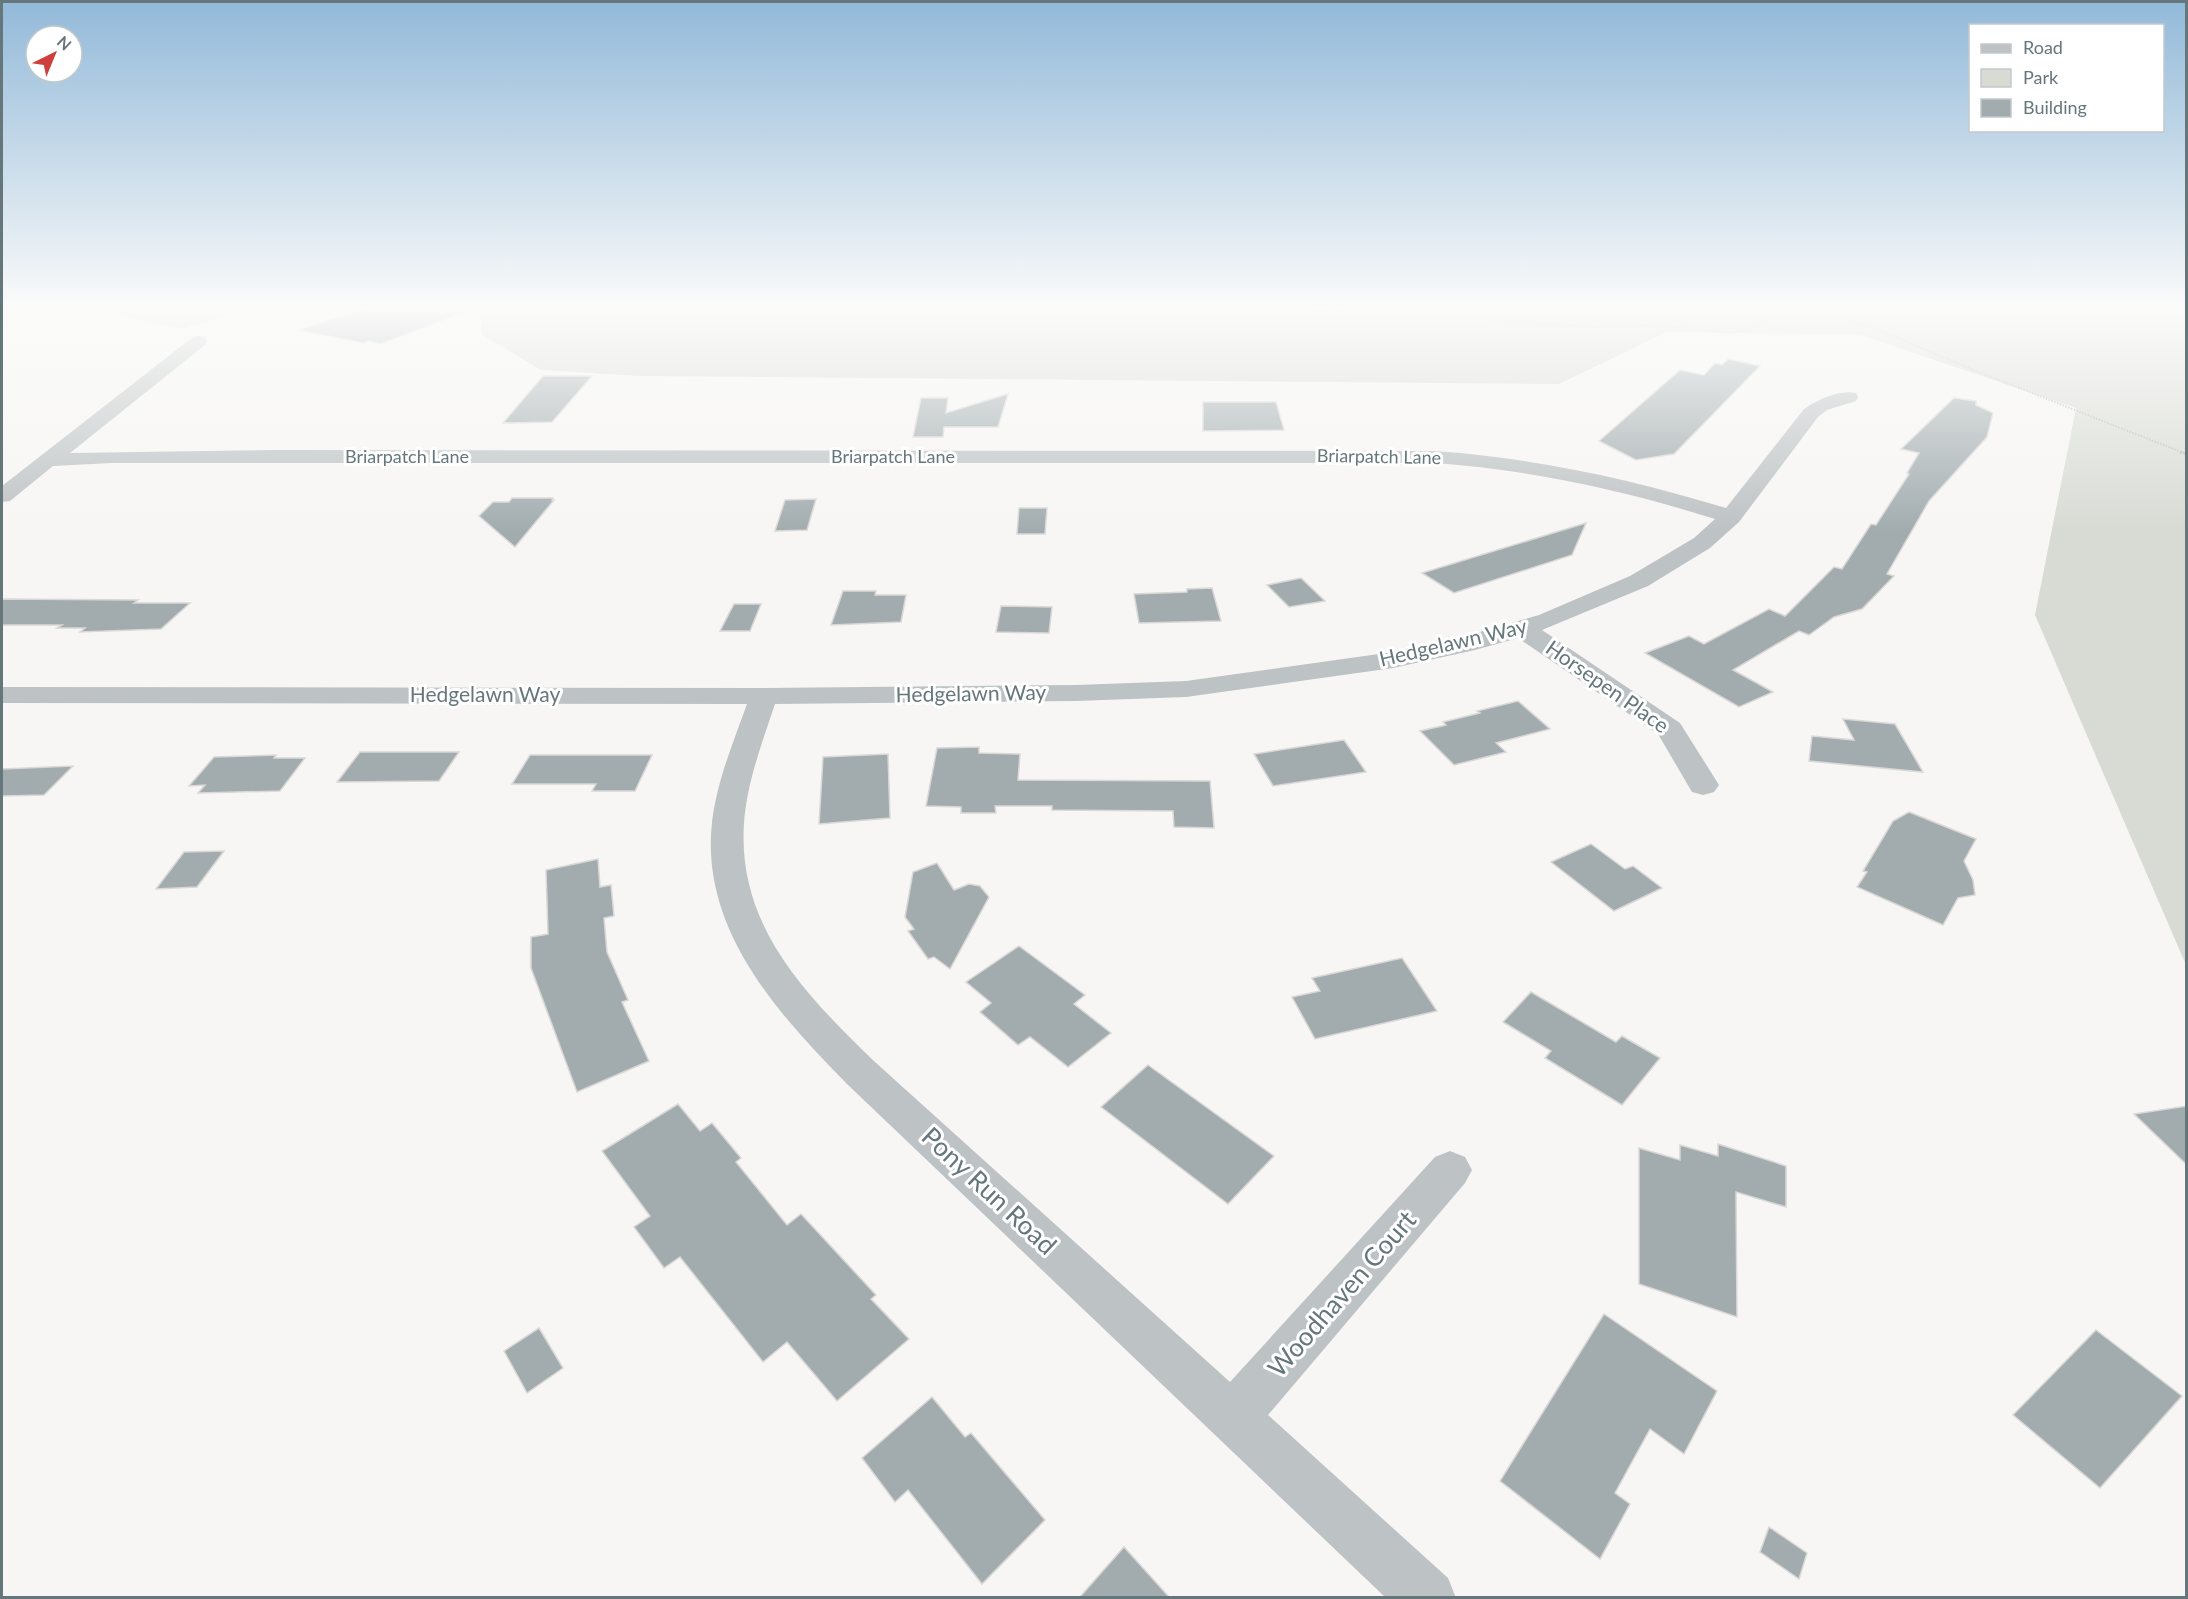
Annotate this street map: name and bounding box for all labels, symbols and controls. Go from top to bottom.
north arrow [24,24,84,84]
legend [1969,24,2164,132]
text: N [54,32,76,54]
text: Road [2023,36,2063,58]
text: Park [2023,66,2059,88]
text: Building [2023,96,2087,118]
street label: Briarpatch Lane [1317,444,1441,468]
street label: Briarpatch Lane [345,445,469,467]
street label: Briarpatch Lane [831,445,955,467]
street label: Hedgelawn Way [1376,612,1529,671]
street label: Horsepen Place [1542,634,1674,737]
street label: Hedgelawn Way [895,679,1047,706]
street label: Hedgelawn Way [410,681,560,706]
street label: Pony Run Road [916,1120,1064,1261]
street label: Woodhaven Court [1260,1203,1423,1383]

